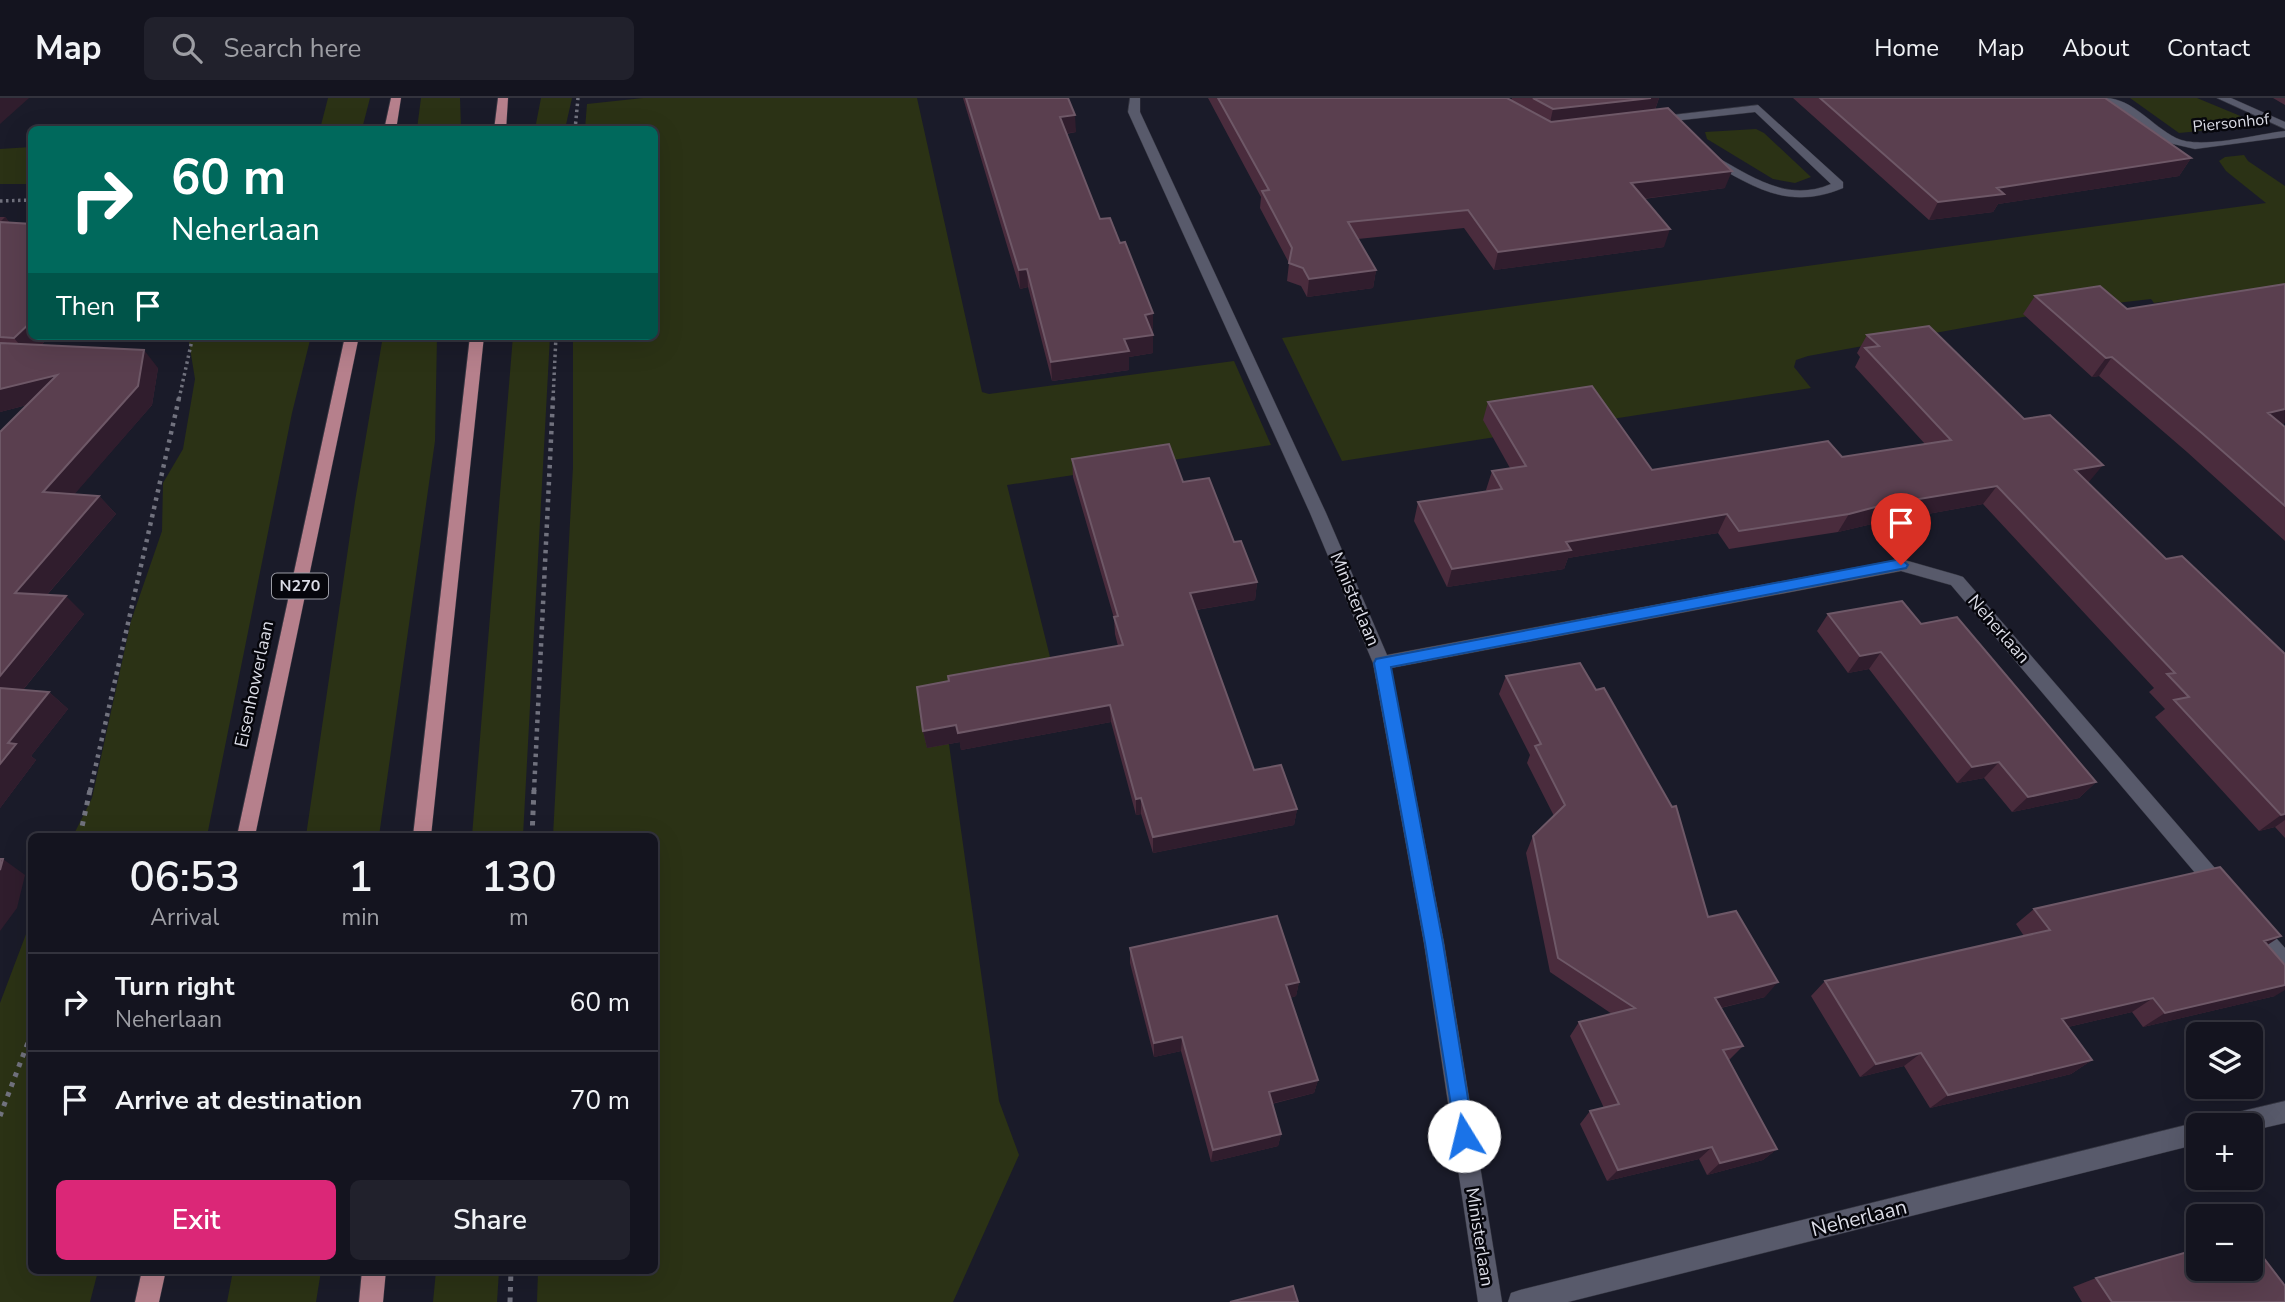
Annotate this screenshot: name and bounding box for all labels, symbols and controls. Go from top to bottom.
search box [144,17,634,80]
text: Map [35,26,102,71]
icon: search [168,29,206,67]
text: Search here [224,31,361,66]
text: Home [1874,32,1939,64]
text: Map [1977,32,2024,64]
text: About [2062,32,2129,64]
text: Contact [2167,32,2250,64]
street label: Piersonhof [2192,108,2271,138]
text: 60 m [171,144,286,211]
icon: right [56,154,147,245]
text: Neherlaan [171,208,320,251]
icon: arrive [129,287,167,325]
text: Then [56,289,115,324]
pin [1871,493,1931,565]
icon: arrive [1882,504,1920,542]
street label: Ministerlaan [1325,549,1385,649]
road number: N270 [272,573,328,598]
street label: Neherlaan [1962,590,2036,668]
street label: Eisenhowerlaan [229,618,279,750]
text: 06:53 [129,849,240,906]
text: 1 [348,849,373,906]
text: 130 [481,849,557,906]
text: Arrival [150,902,219,933]
text: min [342,902,380,933]
text: m [509,902,529,933]
text: Turn right [115,969,234,1004]
icon: right [56,983,94,1021]
text: 60 m [570,985,630,1020]
text: Neherlaan [115,1004,222,1035]
map controls [2186,1022,2263,1281]
button: layers [2186,1022,2263,1099]
icon: arrive [56,1081,94,1119]
text: Arrive at destination [115,1083,362,1118]
text: 70 m [570,1083,630,1118]
position arrow [1427,1099,1501,1173]
button: + [2186,1113,2263,1190]
button: Exit [56,1180,336,1260]
button: Share [350,1180,630,1260]
street label: Ministerlaan [1460,1186,1500,1288]
street label: Neherlaan [1808,1193,1910,1243]
button: − [2186,1204,2263,1281]

